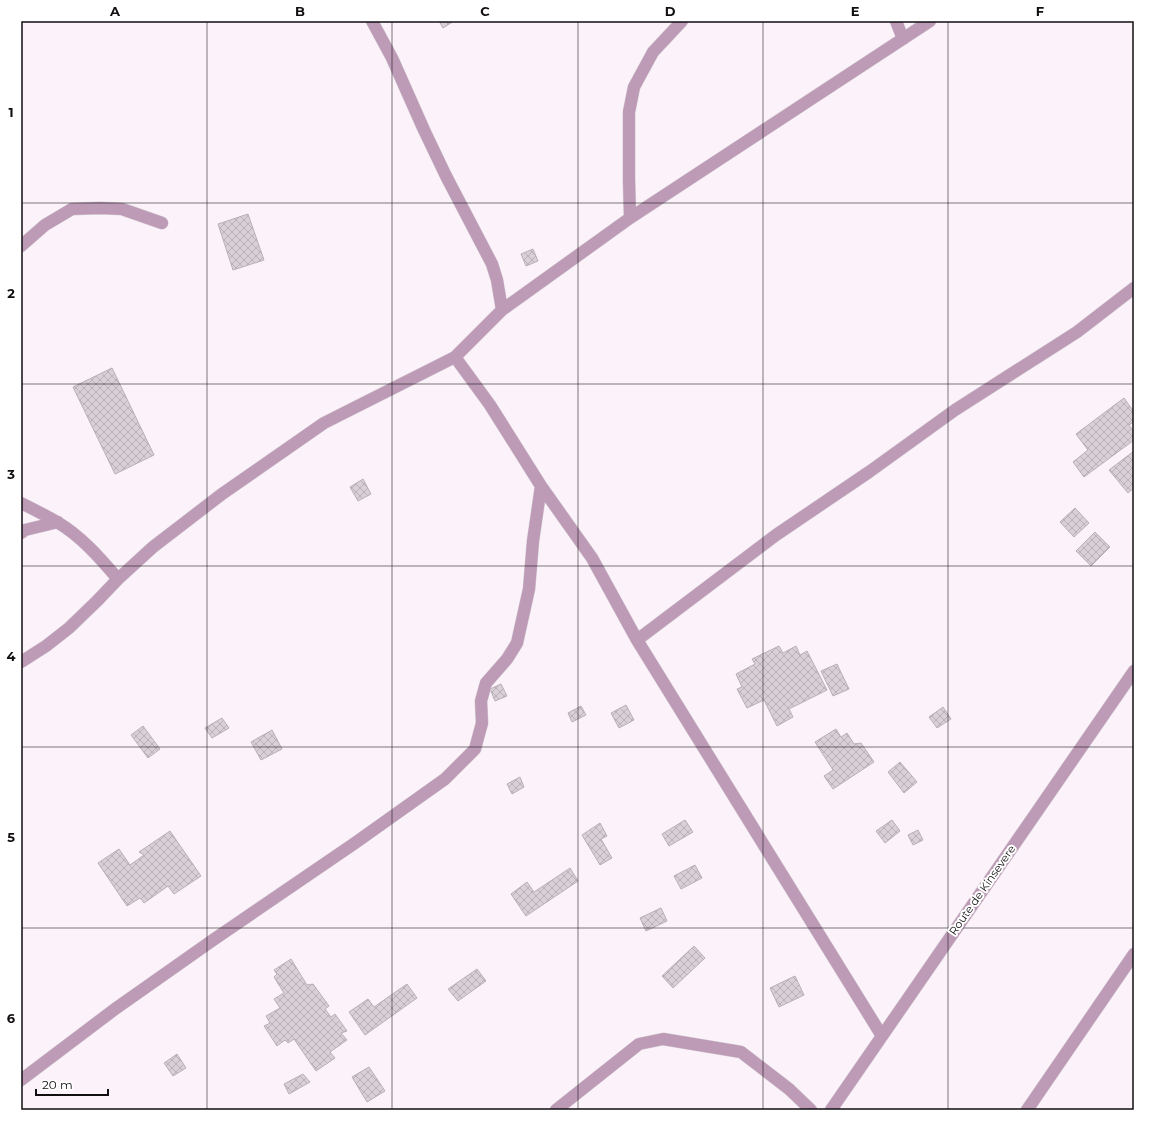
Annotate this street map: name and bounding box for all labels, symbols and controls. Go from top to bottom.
text: A [109,3,121,19]
text: B [295,3,305,19]
text: C [480,3,490,19]
text: D [665,3,676,19]
text: E [851,3,860,19]
text: F [1036,3,1044,19]
text: 1 [8,104,14,120]
text: 2 [7,285,15,301]
text: 3 [6,466,15,482]
text: 4 [7,648,16,664]
text: 5 [7,829,15,845]
street label: Route de Kinsevere [946,842,1018,938]
text: 6 [7,1010,16,1026]
scale bar [36,1071,108,1097]
text: 20 m [42,1077,73,1092]

